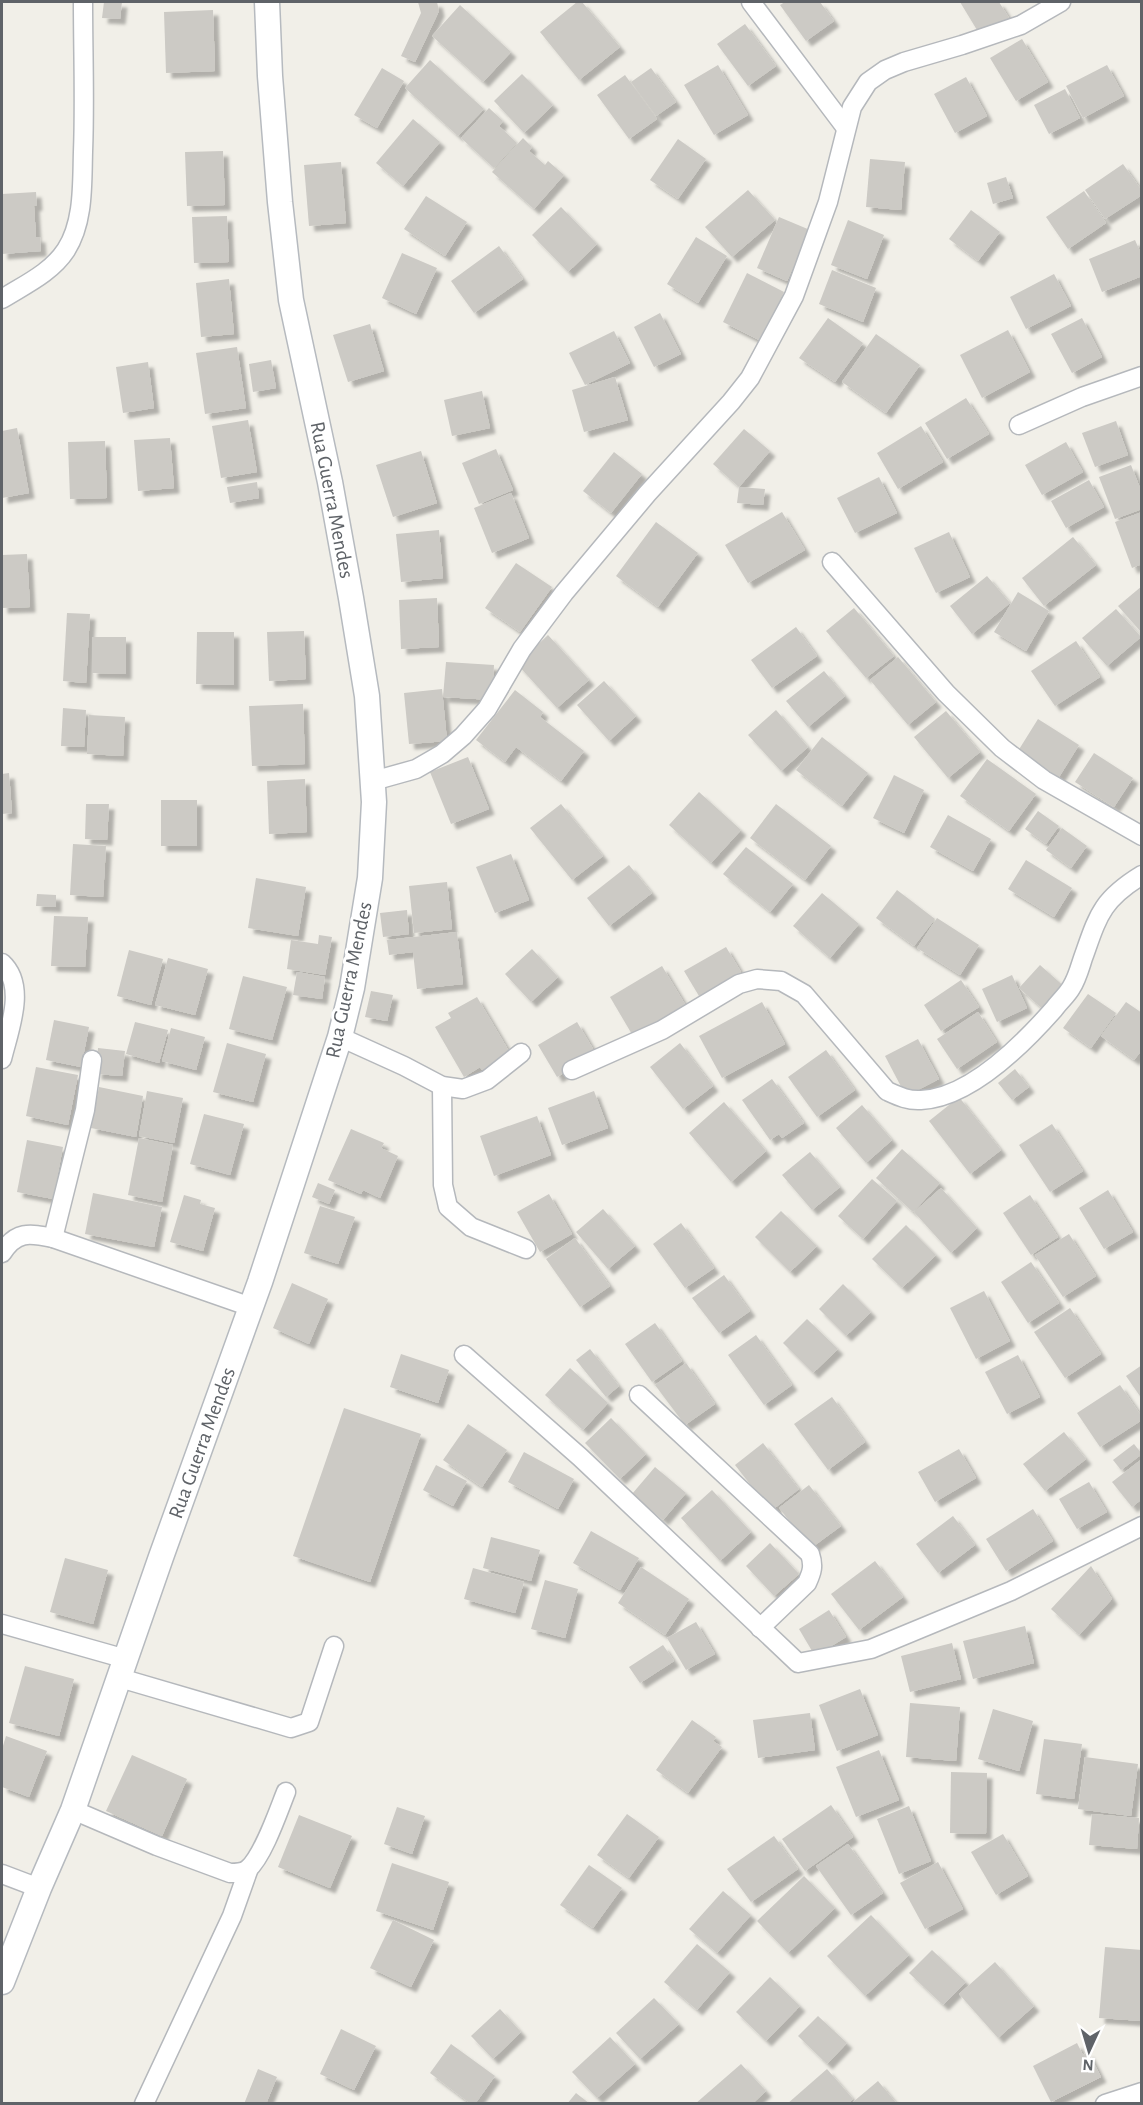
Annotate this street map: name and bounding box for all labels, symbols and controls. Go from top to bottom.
street label: Rua Guerra Mendes [307,420,357,580]
street label: Rua Guerra Mendes [322,900,376,1060]
street label: Rua Guerra Mendes [165,1365,239,1521]
north arrow [1059,2021,1119,2081]
text: N [1082,2057,1094,2073]

